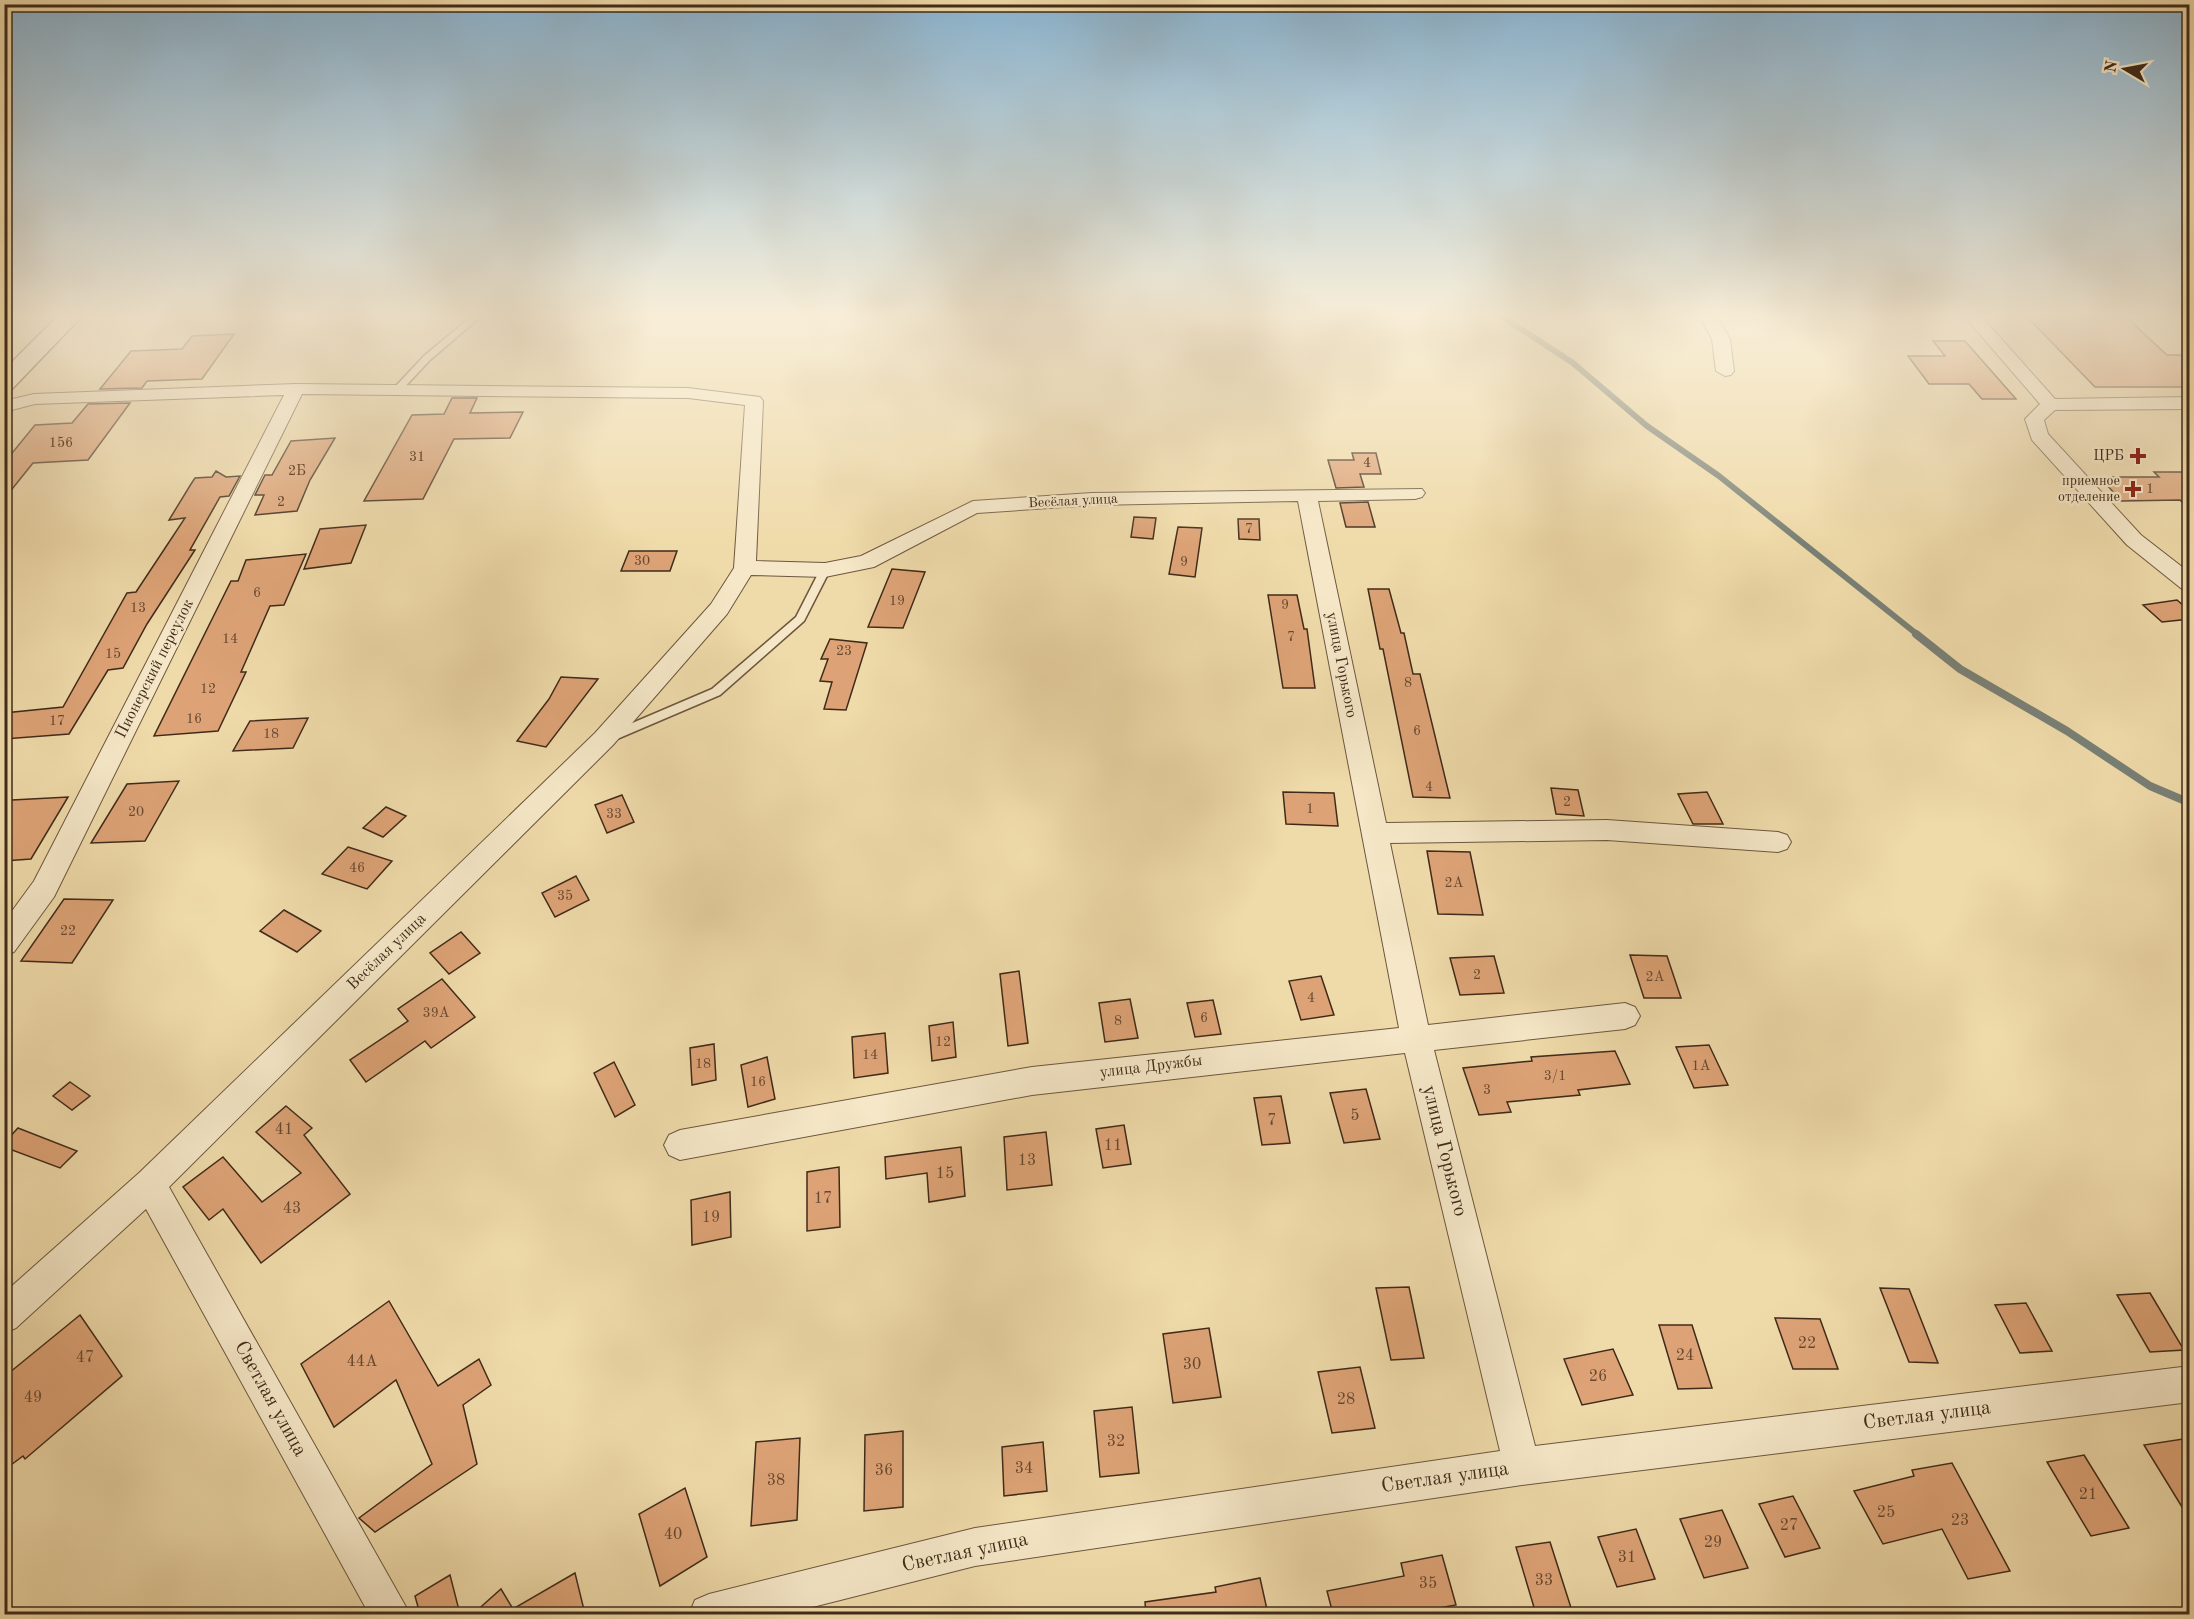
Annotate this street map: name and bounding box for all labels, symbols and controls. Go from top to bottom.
north arrow [2095,39,2155,99]
text: N [2103,59,2121,74]
house number: 156 [49,436,73,450]
marker: ЦРБ [2129,447,2147,465]
place label: ЦРБ [2093,449,2124,463]
house number: 31 [409,450,425,464]
house number: 4 [1363,456,1371,470]
house number: 2Б [288,464,306,478]
place label: приемное отделение [2058,474,2120,504]
marker: приемное отделение [2124,480,2142,498]
house number: 1 [2146,482,2154,496]
street label: Весёлая улица [1028,492,1118,510]
house number: 2 [277,495,285,509]
house number: 7 [1245,522,1253,536]
house number: 30 [634,554,650,568]
house number: 9 [1180,555,1188,569]
house number: 6 [253,586,261,600]
house number: 19 [889,594,905,608]
street label: Пионерский переулок [113,597,197,741]
house number: 9 [1281,598,1289,612]
house number: 13 [130,601,146,615]
street label: улица Горького [1323,611,1359,719]
house number: 7 [1287,630,1295,644]
house number: 14 [222,632,238,646]
house number: 23 [836,644,852,658]
house number: 15 [105,647,121,661]
house number: 8 [1404,676,1412,690]
house number: 12 [200,682,216,696]
house number: 16 [186,712,202,726]
house number: 17 [49,714,65,728]
house number: 6 [1413,724,1421,738]
house number: 18 [263,727,279,741]
house number: 4 [1425,780,1433,794]
house number: 2 [1563,795,1571,809]
house number: 1 [1306,802,1314,816]
house number: 20 [128,805,144,819]
house number: 33 [606,807,622,821]
house number: 46 [349,861,365,875]
house number: 2А [1445,876,1464,890]
house number: 35 [557,889,573,903]
street label: Весёлая улица [345,911,429,993]
house number: 22 [60,924,76,938]
house number: 2 [1473,968,1481,982]
house number: 2А [1646,970,1665,984]
house number: 4 [1307,991,1315,1005]
house number: 39А [423,1006,450,1020]
house number: 6 [1200,1011,1208,1025]
house number: 8 [1114,1014,1122,1028]
house number: 12 [935,1035,951,1049]
house number: 14 [862,1048,878,1062]
street label: улица Дружбы [1099,1053,1203,1081]
house number: 18 [695,1057,711,1071]
house number: 1А [1692,1059,1711,1073]
house number: 3/1 [1544,1069,1566,1083]
house number: 16 [750,1075,766,1089]
street label: улица Горького [1418,1083,1470,1219]
house number: 3 [1483,1083,1491,1097]
house number: 5 [1350,1108,1360,1124]
house number: 7 [1267,1113,1277,1129]
house number: 41 [275,1122,293,1138]
house number: 11 [1104,1138,1122,1154]
house number: 13 [1018,1153,1036,1169]
house number: 15 [936,1166,954,1182]
house number: 17 [814,1191,832,1207]
house number: 43 [283,1201,301,1217]
house number: 19 [702,1210,720,1226]
house number: 22 [1798,1336,1816,1352]
street label: Светлая улица [230,1338,310,1460]
house number: 24 [1676,1348,1694,1364]
house number: 47 [76,1350,94,1366]
house number: 44А [347,1354,377,1370]
house number: 30 [1183,1357,1201,1373]
house number: 26 [1589,1369,1607,1385]
house number: 49 [24,1390,42,1406]
house number: 28 [1337,1392,1355,1408]
street label: Светлая улица [1862,1398,1992,1434]
house number: 32 [1107,1434,1125,1450]
street label: Светлая улица [1380,1459,1510,1497]
house number: 34 [1015,1461,1033,1477]
house number: 36 [875,1463,893,1479]
house number: 38 [767,1473,785,1489]
house number: 21 [2079,1487,2097,1503]
house number: 25 [1877,1505,1895,1521]
house number: 23 [1951,1513,1969,1529]
house number: 27 [1780,1518,1798,1534]
house number: 40 [664,1527,682,1543]
street label: Светлая улица [900,1530,1030,1576]
house number: 29 [1704,1535,1722,1551]
house number: 31 [1618,1550,1636,1566]
house number: 33 [1535,1573,1553,1589]
house number: 35 [1419,1576,1437,1592]

